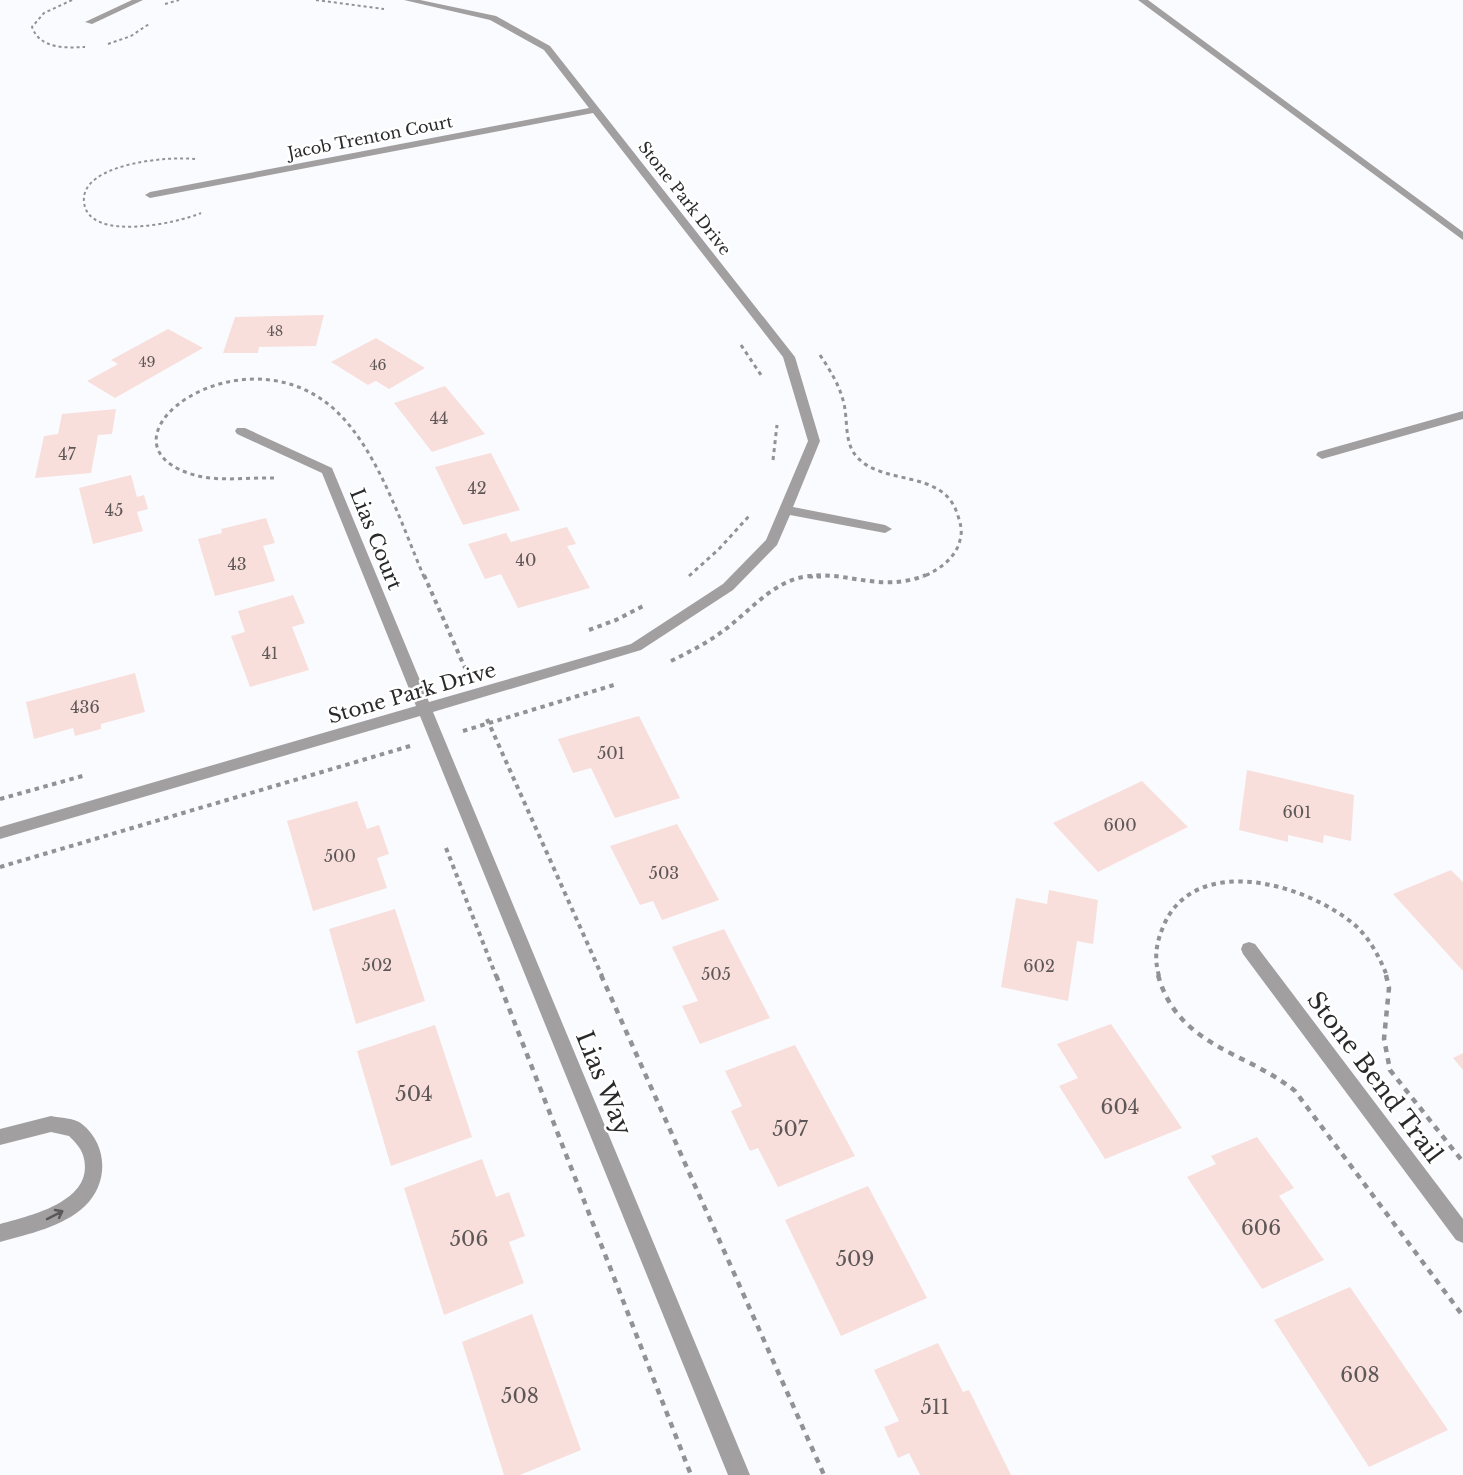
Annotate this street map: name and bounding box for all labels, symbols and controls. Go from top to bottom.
street label: Jacob Trenton Court [284,111,454,163]
street label: Stone Park Drive [634,137,736,259]
house number: 48 [267,322,283,340]
house number: 49 [138,353,156,371]
house number: 46 [369,356,387,374]
house number: 44 [430,408,448,428]
house number: 47 [58,444,77,464]
house number: 42 [467,478,487,498]
street label: Lias Court [345,485,407,593]
house number: 45 [105,500,123,520]
house number: 40 [516,550,536,570]
house number: 43 [227,554,247,574]
house number: 41 [262,643,278,663]
street label: Stone Park Drive [325,658,499,728]
house number: 436 [70,697,100,717]
house number: 501 [597,743,625,763]
house number: 601 [1283,802,1311,822]
house number: 600 [1103,815,1137,835]
house number: 500 [324,846,356,866]
house number: 503 [649,863,679,883]
house number: 502 [362,955,392,975]
house number: 602 [1023,956,1055,976]
house number: 505 [701,964,731,984]
street label: Stone Bend Trail [1301,986,1449,1168]
street label: Lias Way [570,1027,638,1140]
house number: 504 [395,1082,433,1106]
house number: 604 [1101,1095,1139,1119]
house number: 507 [772,1117,809,1141]
one-way arrow [46,1208,64,1220]
house number: 606 [1241,1216,1281,1240]
house number: 506 [450,1227,488,1251]
house number: 509 [836,1247,874,1271]
house number: 608 [1340,1363,1380,1387]
house number: 508 [501,1384,539,1408]
house number: 511 [920,1395,950,1419]

